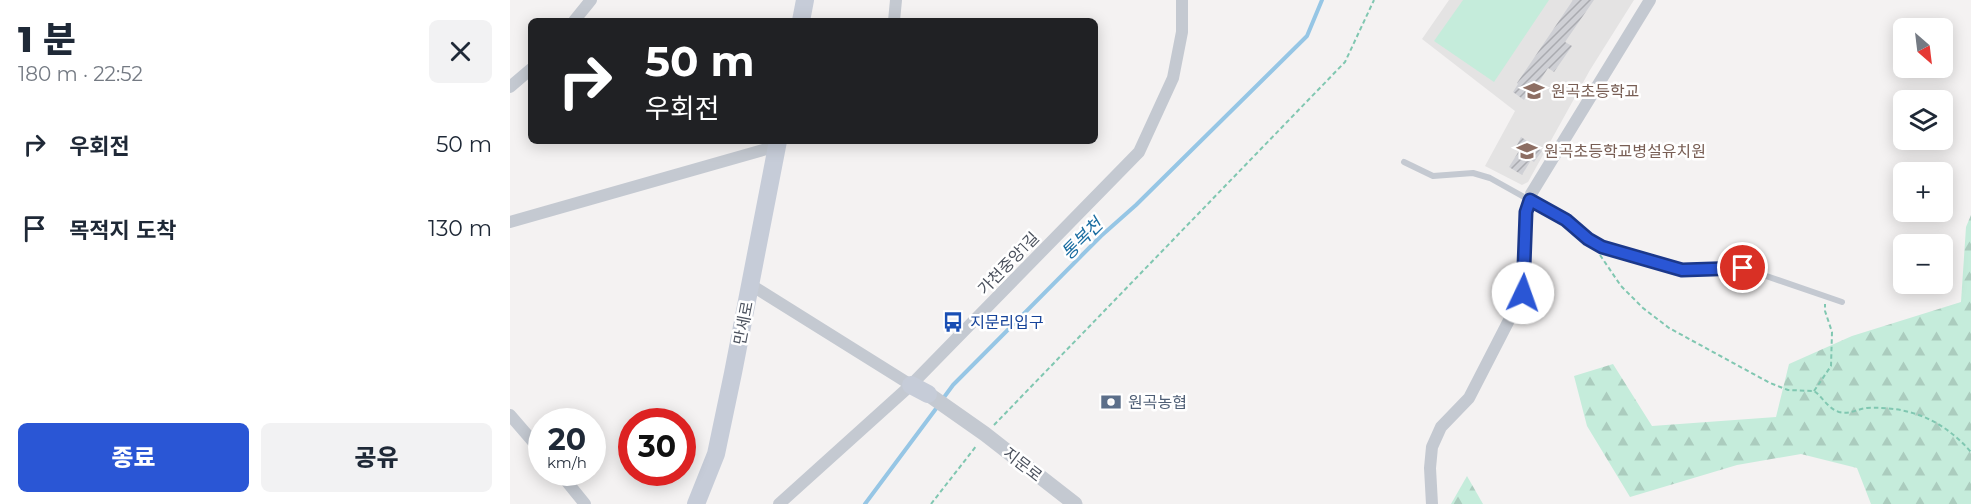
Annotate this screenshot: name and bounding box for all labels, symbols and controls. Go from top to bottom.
text: 1 분 [18,17,76,61]
north arrow [1893,18,1953,78]
map controls [1893,18,1953,294]
button: close [429,20,492,83]
text: 50 m [645,35,754,87]
icon: right [546,42,624,120]
text: 180 m · 22:52 [18,62,143,86]
school or university icon: 원곡초등학교 [1522,79,1546,103]
place label: 원곡초등학교 [1551,82,1639,101]
button: layers [1893,90,1953,150]
text: 우회전 [645,92,720,125]
icon: right [18,128,51,161]
text: 50 m [436,131,492,158]
text: 우회전 [69,133,130,160]
school or university icon: 원곡초등학교병설유치원 [1515,139,1539,163]
place label: 원곡초등학교병설유치원 [1544,142,1706,161]
button: + [1893,162,1953,222]
icon: arrive [18,212,51,245]
water label: 통복천 [1057,212,1109,264]
text: 130 m [428,215,492,242]
text: 목적지 도착 [69,217,176,244]
street label: 가천중앙1길 [974,228,1043,299]
button: − [1893,234,1953,294]
pin [1717,242,1768,293]
icon: arrive [1726,251,1759,284]
position arrow [1491,261,1555,325]
street label: 만세로 [730,299,757,347]
bus stop icon: 지문리입구 [941,310,965,334]
place label: 지문리입구 [970,313,1044,332]
bank icon: 원곡농협 [1099,390,1123,414]
place label: 원곡농협 [1128,393,1187,412]
speed limit sign: 30 [618,408,696,486]
text: 20 [548,421,586,458]
button: 종료 [18,423,249,492]
button: 공유 [261,423,492,492]
street label: 지문로 [999,443,1046,486]
text: km/h [547,453,587,472]

